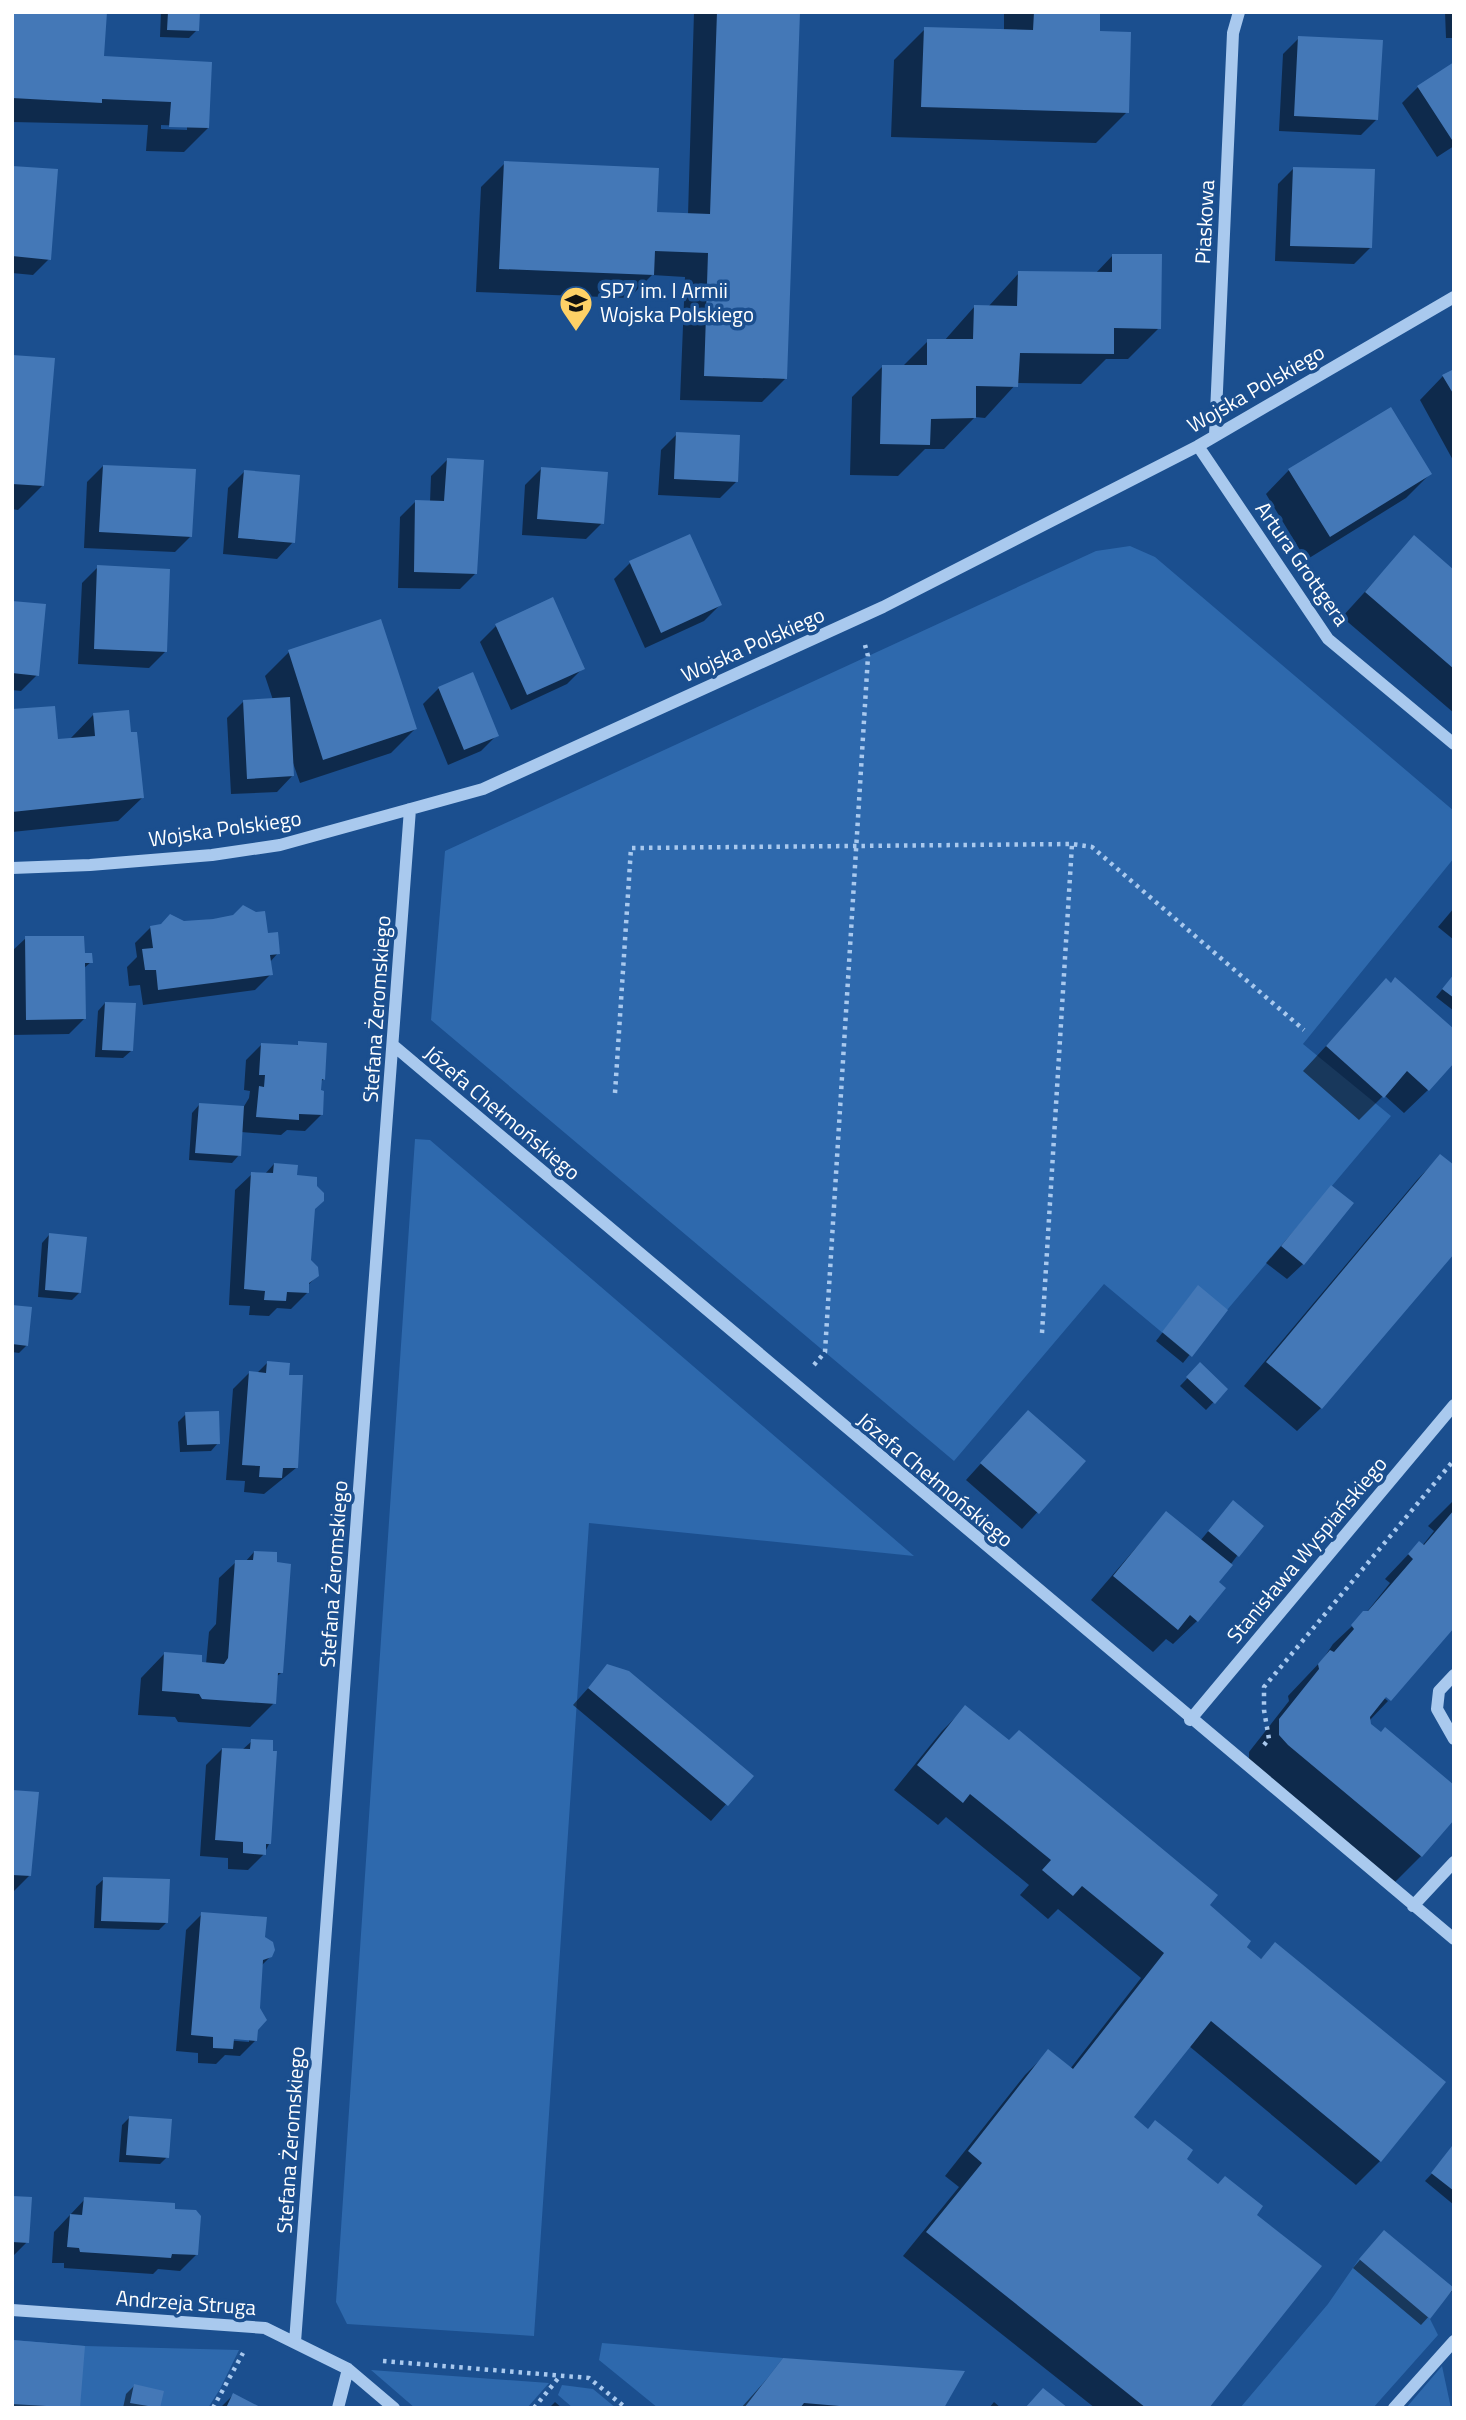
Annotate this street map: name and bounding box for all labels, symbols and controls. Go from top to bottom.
street label: Piaskowa [1186,178,1222,265]
place label: SP7 im. I Armii Wojska Polskiego [600,274,754,330]
school or university icon: SP7 im. I Armii Wojska Polskiego [557,284,595,333]
street label: Wojska Polskiego [1181,336,1330,440]
street label: Artura Grottgera [1248,495,1358,633]
street label: Wojska Polskiego [676,598,829,690]
street label: Wojska Polskiego [146,801,303,855]
street label: Stefana Żeromskiego [354,914,398,1103]
street label: Józefa Chełmońskiego [417,1037,588,1187]
street label: Józefa Chełmońskiego [850,1404,1021,1554]
street label: Stanisława Wyspiańskiego [1218,1449,1394,1650]
street label: Stefana Żeromskiego [311,1479,355,1668]
street label: Stefana Żeromskiego [268,2045,312,2234]
street label: Andrzeja Struga [115,2281,258,2323]

